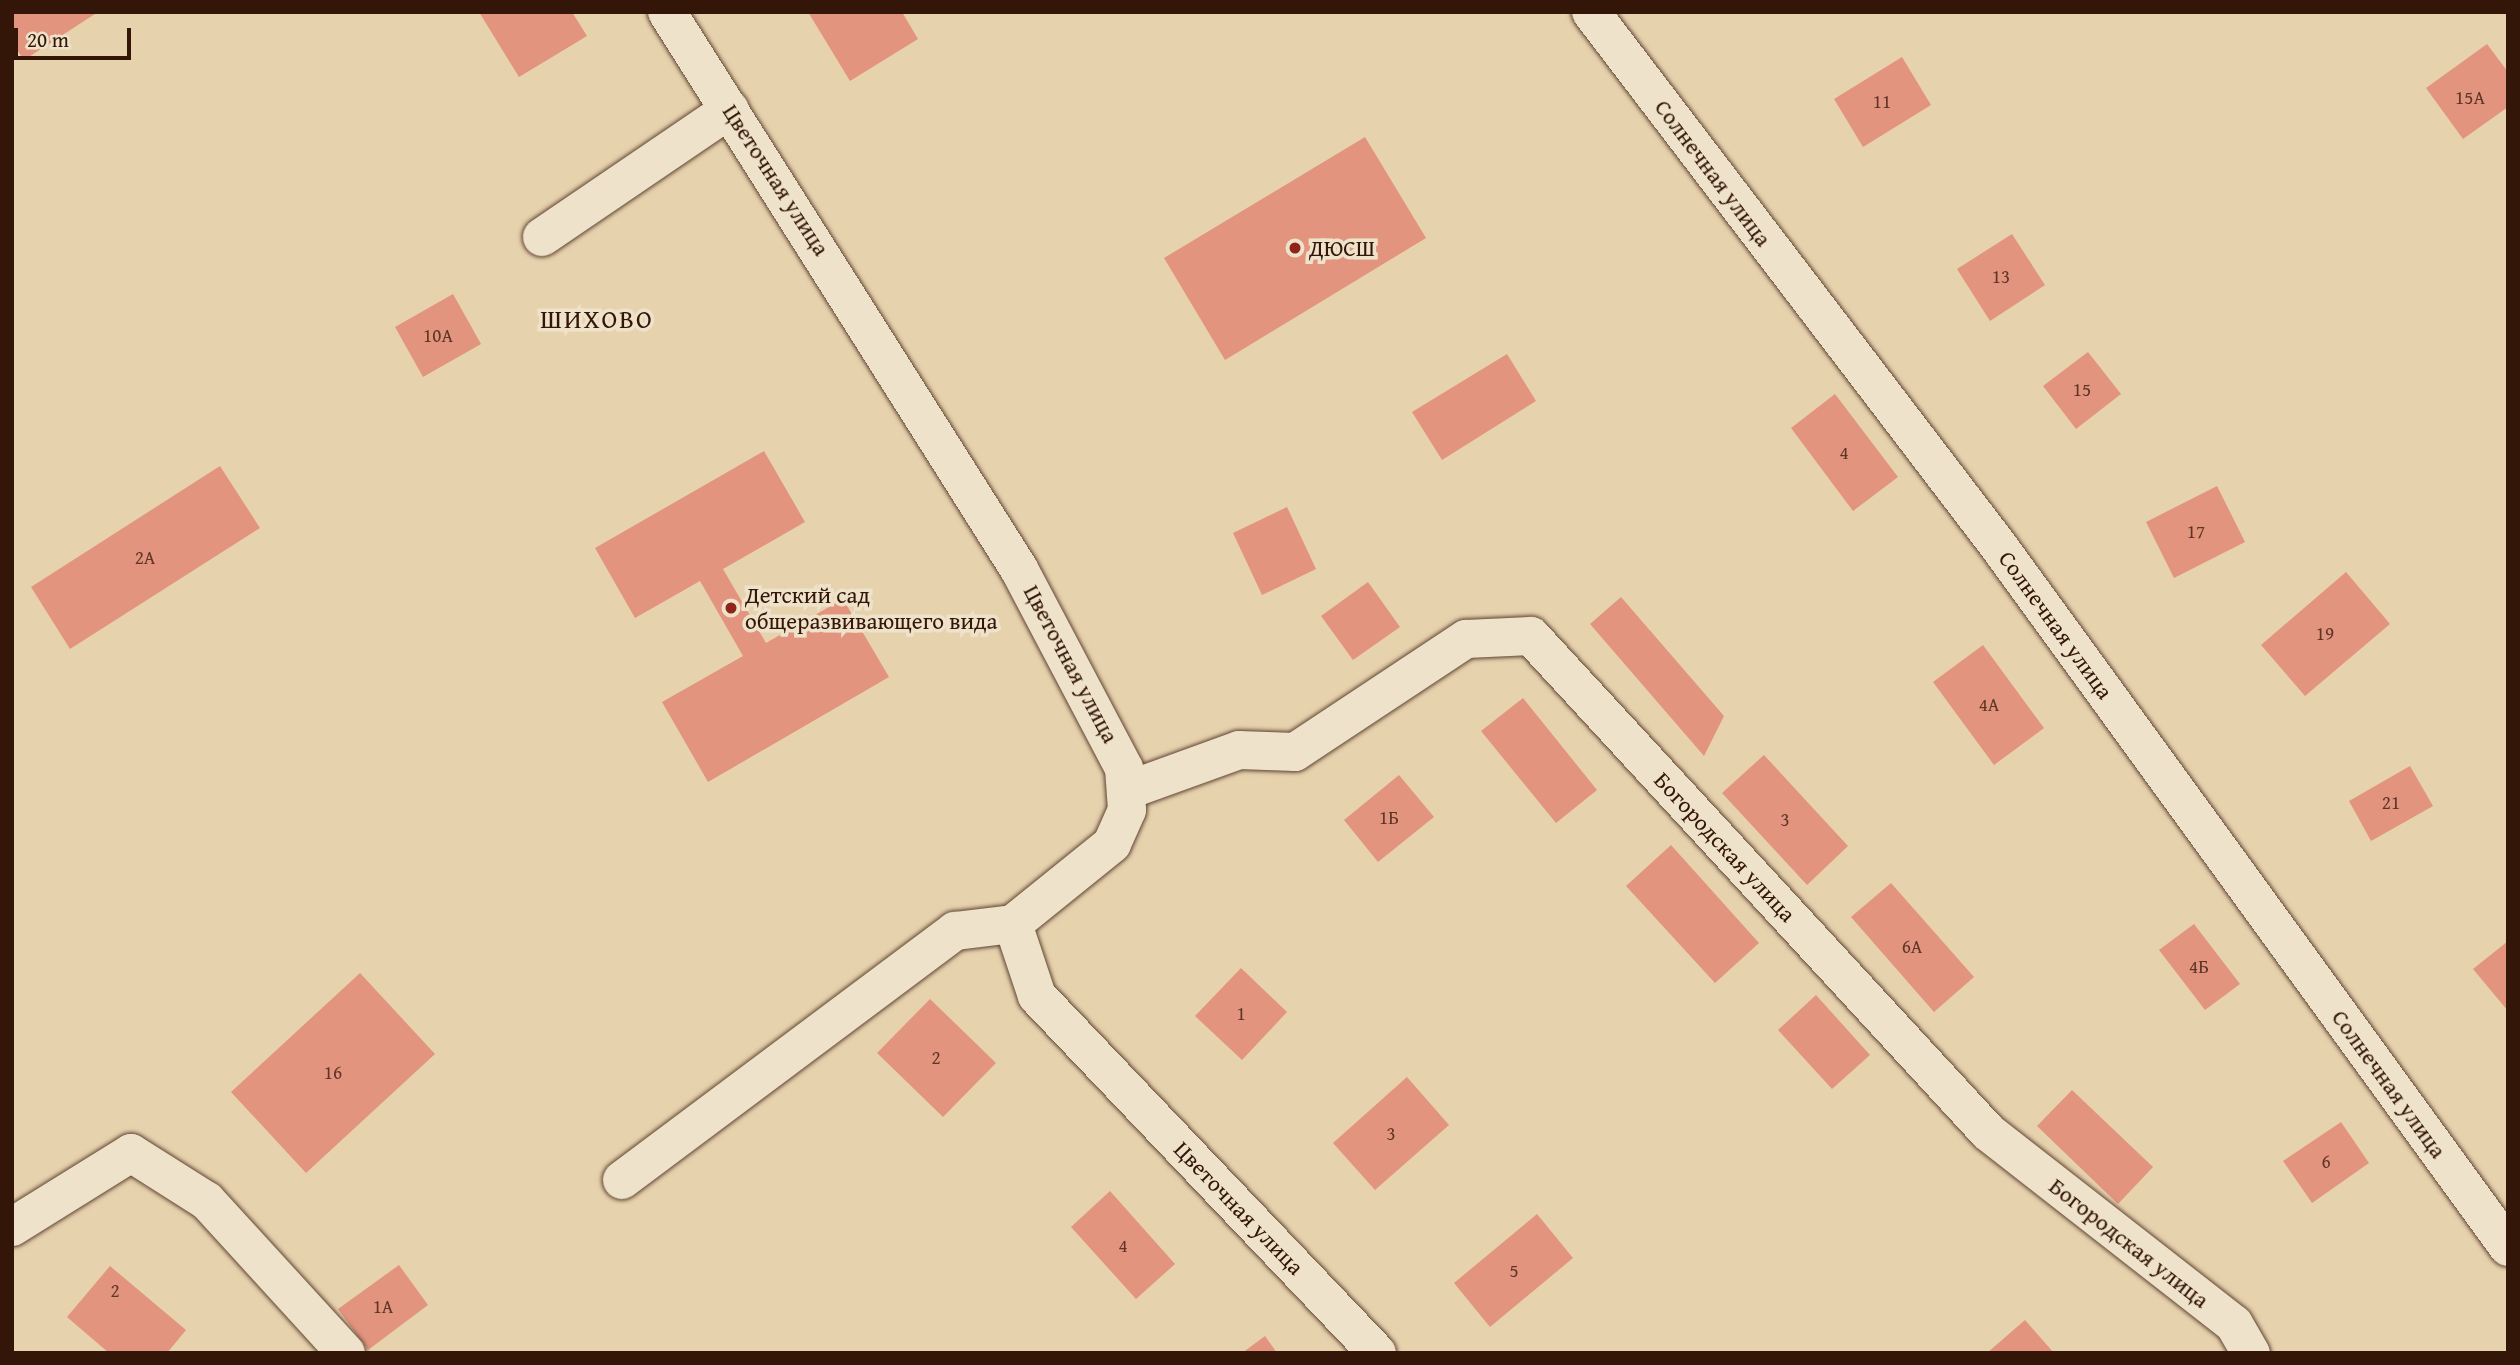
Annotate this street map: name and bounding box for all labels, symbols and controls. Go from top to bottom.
scale bar [18,14,135,58]
text: 20 m [27,24,69,55]
house number: 15А [2455,87,2485,109]
house number: 11 [1873,91,1891,113]
street label: Солнечная улица [1649,94,1777,252]
street label: Цветочная улица [717,99,835,261]
place label: ДЮСШ [1309,234,1375,262]
marker: ДЮСШ [1287,240,1303,256]
house number: 13 [1992,266,2010,288]
district label: ШИХОВО [541,303,653,335]
house number: 10А [423,325,453,347]
house number: 15 [2073,379,2091,401]
house number: 4 [1839,442,1849,464]
house number: 17 [2187,521,2205,543]
street label: Солнечная улица [1993,546,2119,704]
house number: 2А [135,547,155,569]
street label: Цветочная улица [1018,580,1124,748]
place label: Детский сад общеразвивающего вида [745,581,998,635]
marker: Детский сад общеразвивающего вида [723,600,739,616]
house number: 19 [2316,623,2334,645]
house number: 4А [1979,694,1999,716]
street label: Богородская улица [1648,766,1802,928]
house number: 21 [2382,792,2400,814]
house number: 1Б [1379,807,1399,829]
house number: 3 [1780,809,1790,831]
house number: 6А [1902,936,1922,958]
house number: 4Б [2189,956,2209,978]
house number: 1 [1236,1003,1246,1025]
street label: Солнечная улица [2326,1005,2452,1163]
house number: 2 [931,1047,941,1069]
house number: 16 [324,1062,342,1084]
house number: 3 [1386,1123,1396,1145]
street label: Цветочная улица [1168,1135,1310,1281]
house number: 6 [2321,1151,2331,1173]
street label: Богородская улица [2044,1172,2214,1314]
house number: 4 [1118,1235,1128,1257]
house number: 5 [1509,1260,1519,1282]
house number: 2 [110,1280,120,1302]
house number: 1А [373,1296,393,1318]

